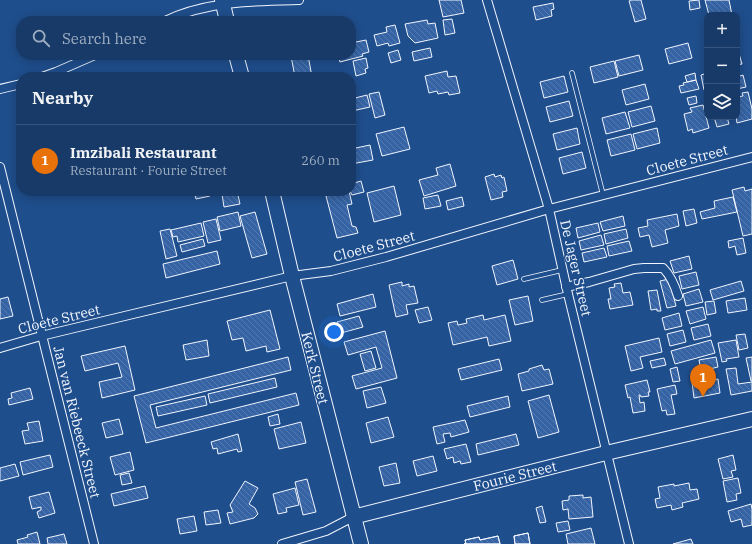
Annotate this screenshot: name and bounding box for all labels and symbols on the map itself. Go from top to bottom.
street label: Cloete Street [644,140,730,180]
street label: De Jager Street [556,218,596,318]
street label: Cloete Street [331,226,417,266]
street label: Cloete Street [16,300,102,338]
your location [324,322,344,342]
street label: Kerk Street [297,330,333,406]
street label: Jan van Riebeeck Street [49,344,105,500]
pin: 1 [690,364,716,397]
street label: Fourie Street [471,457,559,495]

